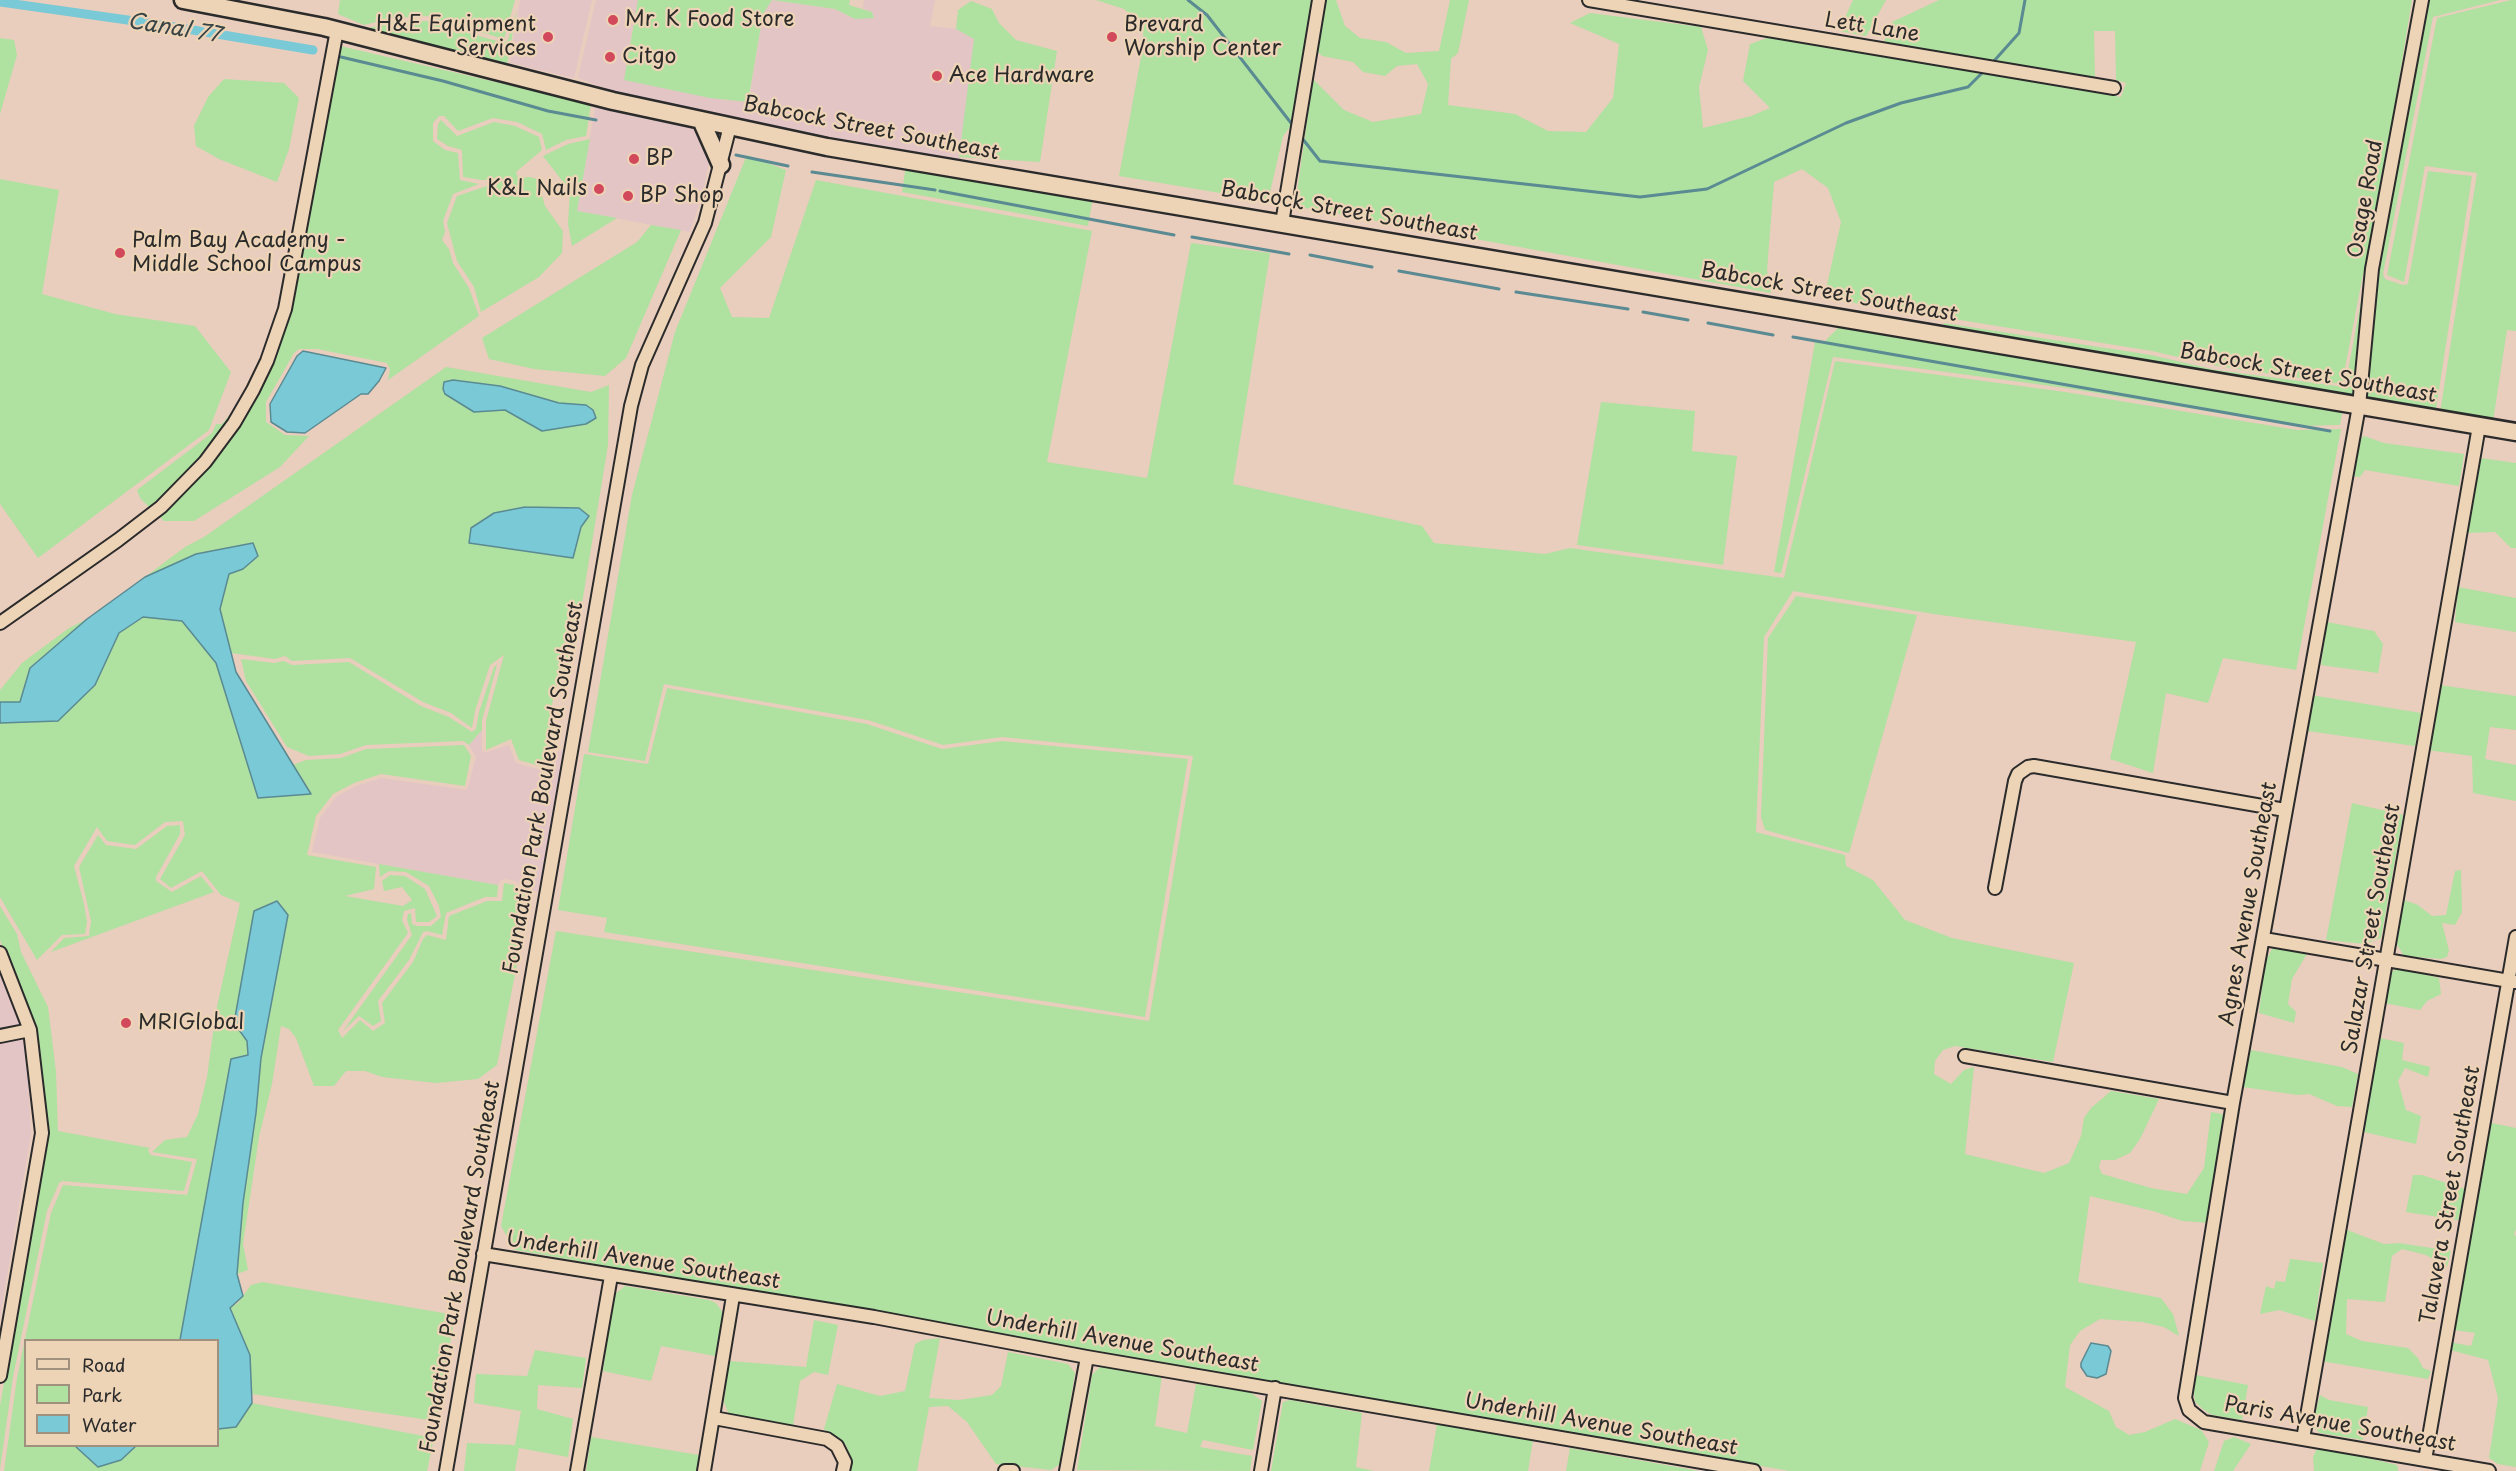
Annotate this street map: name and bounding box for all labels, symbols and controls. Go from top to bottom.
place label: Mr. K Food Store [625,7,794,33]
street label: Lett Lane [1823,8,1921,48]
water label: Canal 77 [125,9,223,49]
place label: H&E Equipment Services [376,12,536,62]
place label: Brevard Worship Center [1124,12,1281,62]
marker: Mr. K Food Store [606,13,620,27]
marker: H&E Equipment Services [541,30,555,44]
marker: Brevard Worship Center [1105,30,1119,44]
place label: Citgo [622,44,676,70]
marker: Citgo [603,50,617,64]
place label: Ace Hardware [949,63,1094,89]
marker: Ace Hardware [930,69,944,83]
street label: Babcock Street Southeast [741,92,1001,166]
street label: Osage Road [2343,138,2389,260]
place label: BP [646,146,673,172]
marker: BP [627,152,641,166]
place label: K&L Nails [487,176,587,202]
street label: Babcock Street Southeast [1219,177,1479,247]
marker: K&L Nails [592,182,606,196]
place label: BP Shop [640,183,724,209]
marker: BP Shop [621,189,635,203]
place label: Palm Bay Academy - Middle School Campus [132,228,361,278]
marker: Palm Bay Academy - Middle School Campus [113,246,127,260]
street label: Babcock Street Southeast [1699,258,1959,328]
street label: Babcock Street Southeast [2178,339,2438,409]
street label: Foundation Park Boulevard Southeast [499,600,589,976]
street label: Agnes Avenue Southeast [2215,780,2283,1028]
street label: Salazar Street Southeast [2338,802,2406,1056]
place label: MRIGlobal [138,1010,244,1036]
marker: MRIGlobal [119,1016,133,1030]
street label: Talavera Street Southeast [2416,1064,2486,1326]
street label: Foundation Park Boulevard Southeast [416,1079,506,1455]
street label: Underhill Avenue Southeast [504,1227,782,1295]
street label: Underhill Avenue Southeast [983,1306,1261,1378]
legend [24,1339,219,1447]
text: Road [82,1351,126,1378]
text: Park [82,1381,122,1408]
street label: Underhill Avenue Southeast [1462,1389,1740,1461]
street label: Paris Avenue Southeast [2222,1392,2458,1458]
text: Water [82,1411,136,1438]

